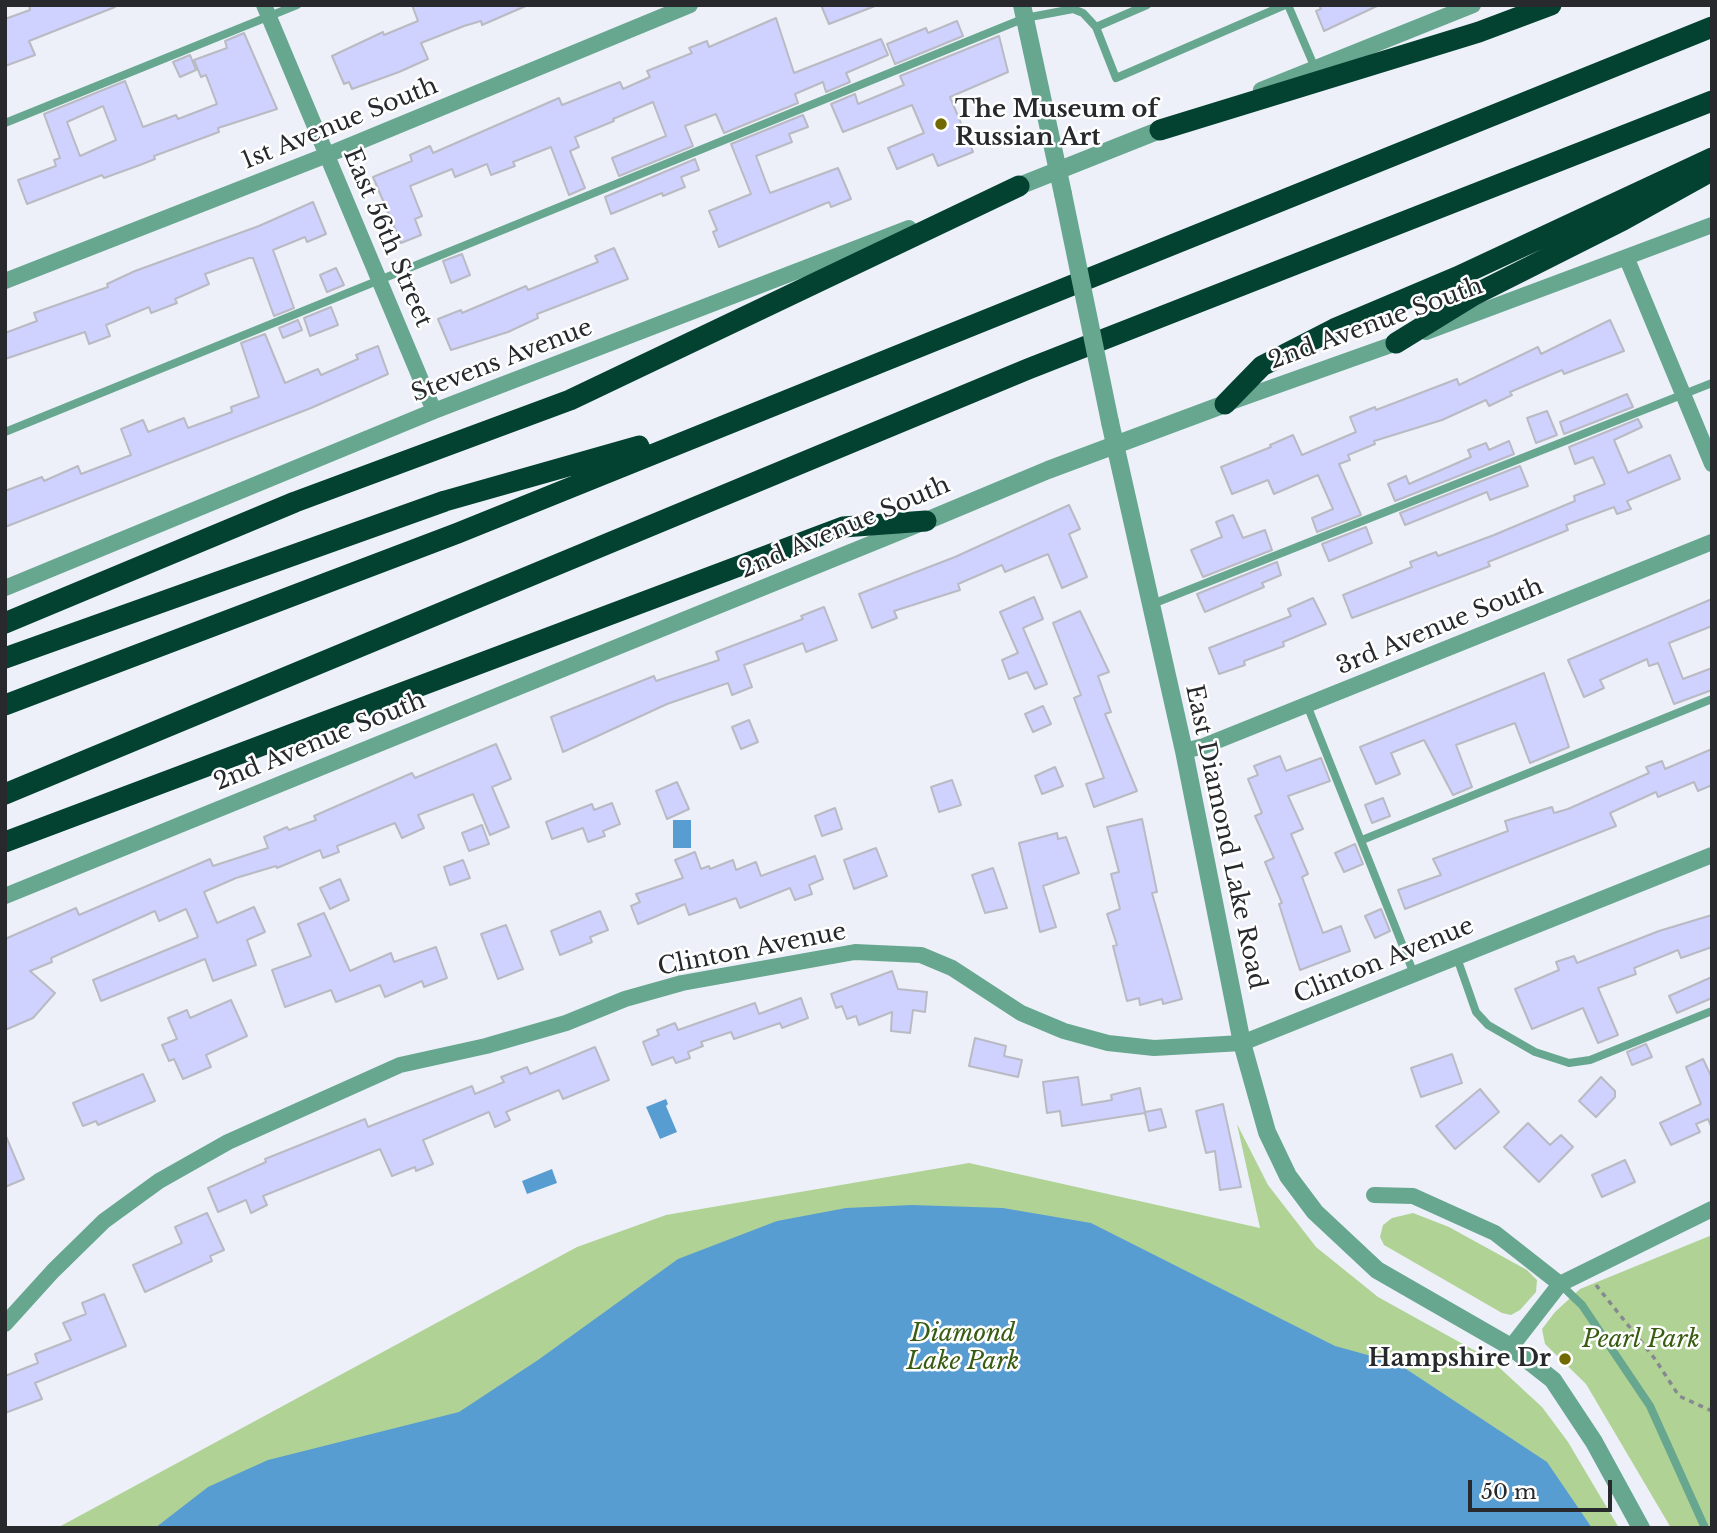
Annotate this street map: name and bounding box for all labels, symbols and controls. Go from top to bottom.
street label: 1st Avenue South [238,72,442,176]
place label: The Museum of Russian Art [955,96,1158,152]
marker: The Museum of Russian Art [933,116,949,132]
street label: East 56th Street [336,144,438,332]
street label: 2nd Avenue South [1265,272,1487,376]
street label: Stevens Avenue [407,313,597,409]
street label: 2nd Avenue South [736,471,954,585]
street label: 3rd Avenue South [1333,572,1547,682]
street label: East Diamond Lake Road [1179,682,1271,992]
street label: 2nd Avenue South [210,686,430,798]
street label: Clinton Avenue [1290,912,1478,1010]
street label: Clinton Avenue [655,918,849,982]
park label: Diamond Lake Park [907,1320,1019,1376]
park label: Pearl Park [1582,1326,1700,1354]
place label: Hampshire Dr [1368,1345,1551,1373]
marker: Hampshire Dr [1557,1351,1573,1367]
scale bar [1472,1466,1616,1510]
text: 50 m [1481,1479,1536,1505]

